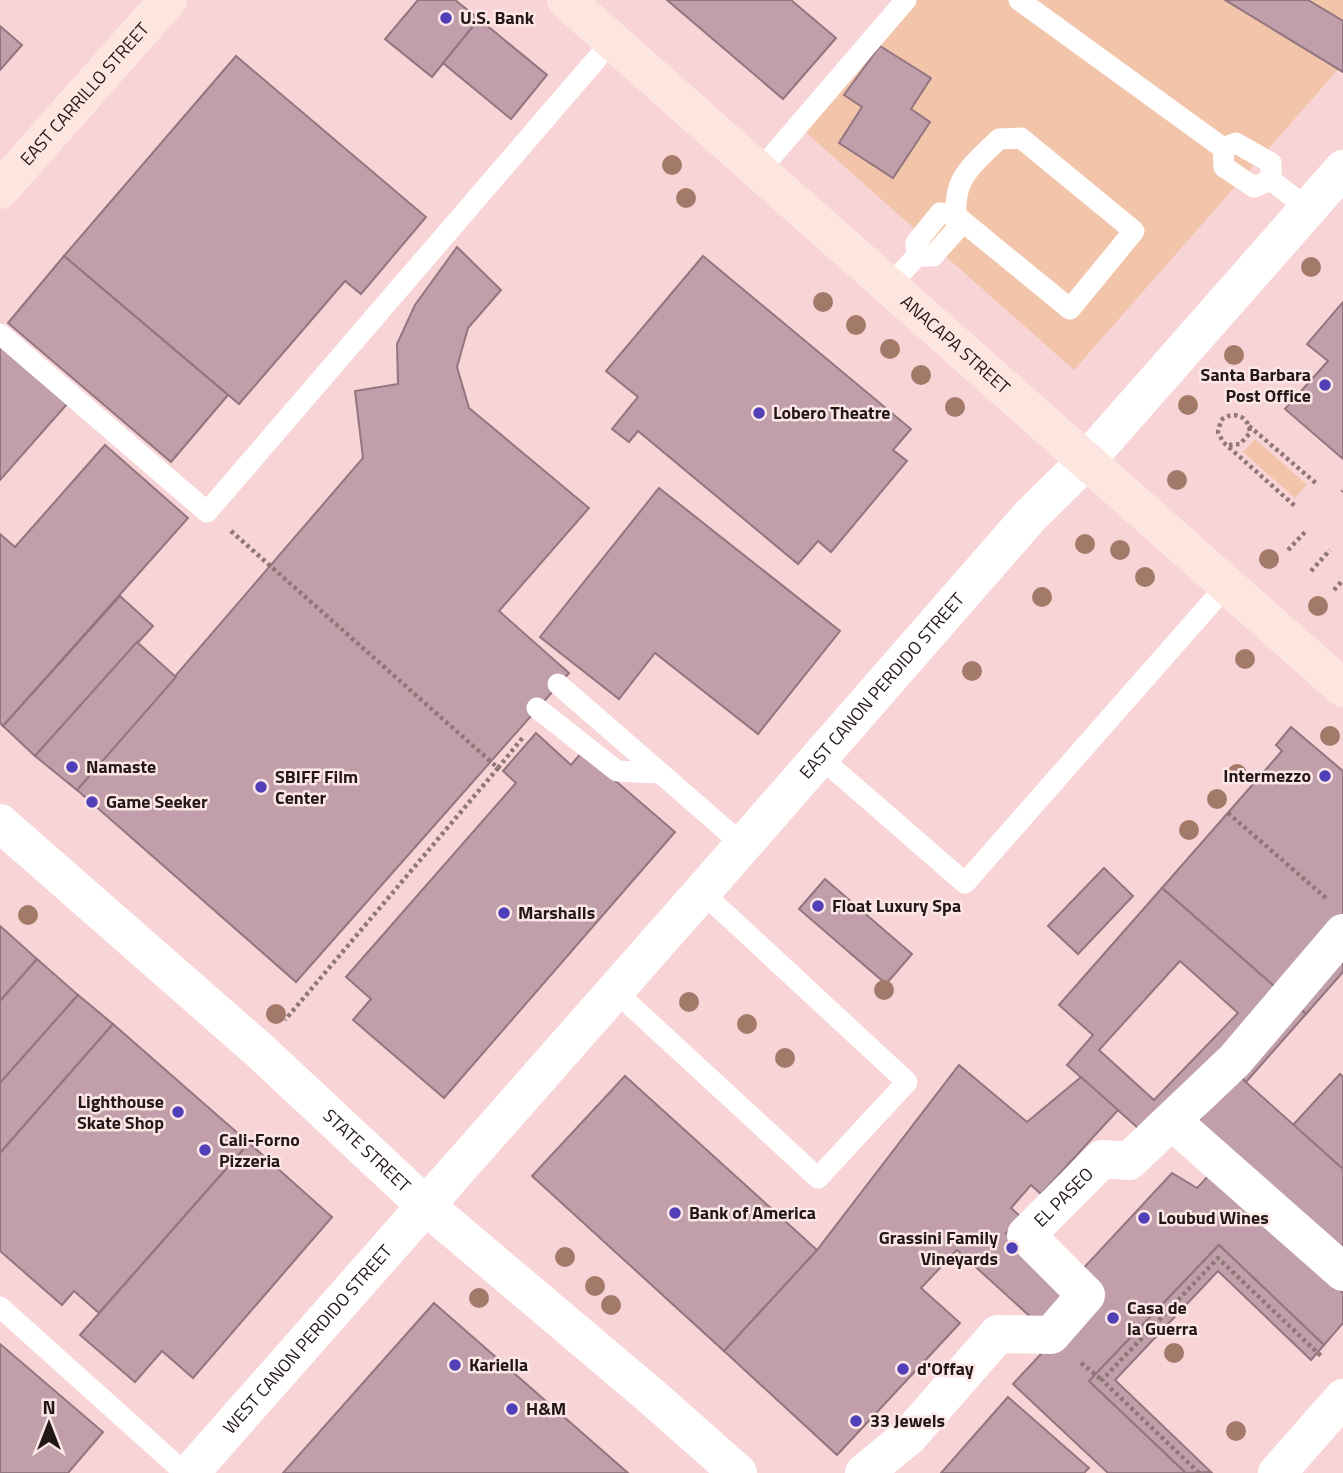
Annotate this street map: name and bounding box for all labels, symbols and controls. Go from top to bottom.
place label: U.S. Bank [460,4,535,31]
marker: U.S. Bank [438,10,454,26]
street label: EAST CARRILLO STREET [14,16,156,171]
street label: ANACAPA STREET [895,288,1017,401]
place label: Santa Barbara Post Office [1201,361,1311,409]
marker: Santa Barbara Post Office [1317,377,1333,393]
place label: Lobero Theatre [773,399,891,426]
marker: Lobero Theatre [751,405,767,421]
street label: EAST CANON PERDIDO STREET [793,586,971,785]
place label: Namaste [86,753,156,780]
marker: Namaste [64,759,80,775]
place label: Intermezzo [1223,762,1311,789]
place label: SBIFF Film Center [275,763,358,811]
marker: Intermezzo [1317,768,1333,784]
marker: SBIFF Film Center [253,779,269,795]
place label: Game Seeker [106,788,208,815]
marker: Game Seeker [84,794,100,810]
place label: Float Luxury Spa [832,892,961,919]
marker: Float Luxury Spa [810,898,826,914]
place label: Marshalls [518,899,595,926]
marker: Marshalls [496,905,512,921]
place label: Lighthouse Skate Shop [77,1088,164,1136]
street label: STATE STREET [317,1102,418,1199]
marker: Lighthouse Skate Shop [170,1104,186,1120]
place label: Cali-Forno Pizzeria [219,1126,300,1174]
marker: Cali-Forno Pizzeria [197,1142,213,1158]
street label: EL PASEO [1027,1161,1099,1233]
place label: Bank of America [689,1199,816,1226]
place label: Loubud Wines [1158,1204,1269,1231]
marker: Bank of America [667,1205,683,1221]
marker: Loubud Wines [1136,1210,1152,1226]
place label: Grassini Family Vineyards [879,1224,998,1272]
street label: WEST CANON PERDIDO STREET [216,1238,399,1440]
marker: Grassini Family Vineyards [1004,1240,1020,1256]
place label: Casa de la Guerra [1127,1294,1198,1342]
marker: Casa de la Guerra [1105,1310,1121,1326]
place label: Kariella [469,1351,528,1378]
place label: d'Offay [917,1355,974,1382]
marker: Kariella [447,1357,463,1373]
marker: d'Offay [895,1361,911,1377]
north arrow [14,1389,84,1459]
text: N [42,1392,56,1421]
place label: H&M [526,1395,566,1422]
marker: H&M [504,1401,520,1417]
place label: 33 Jewels [870,1407,945,1434]
marker: 33 Jewels [848,1413,864,1429]

